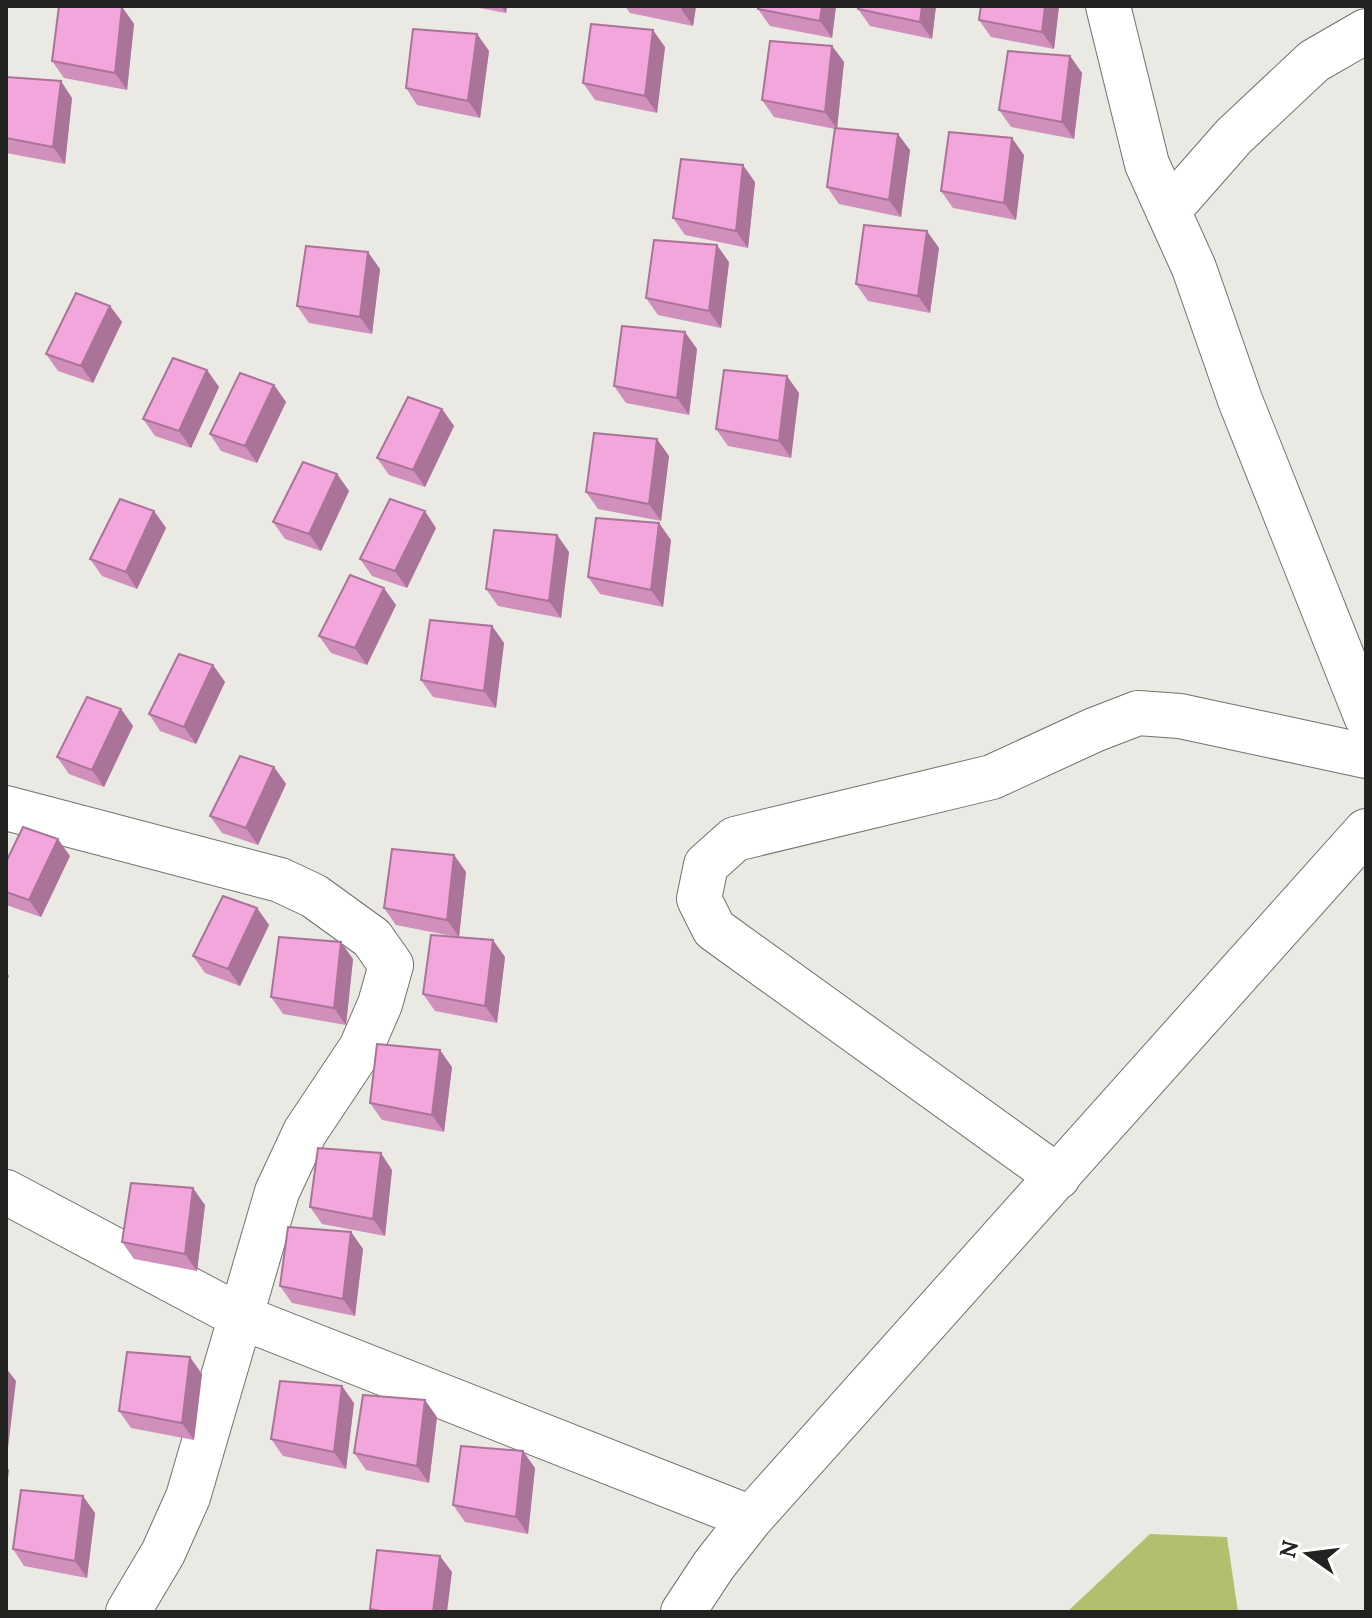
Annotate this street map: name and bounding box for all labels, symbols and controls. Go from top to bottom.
north arrow [1268,1514,1348,1594]
text: N [1273,1538,1304,1561]

